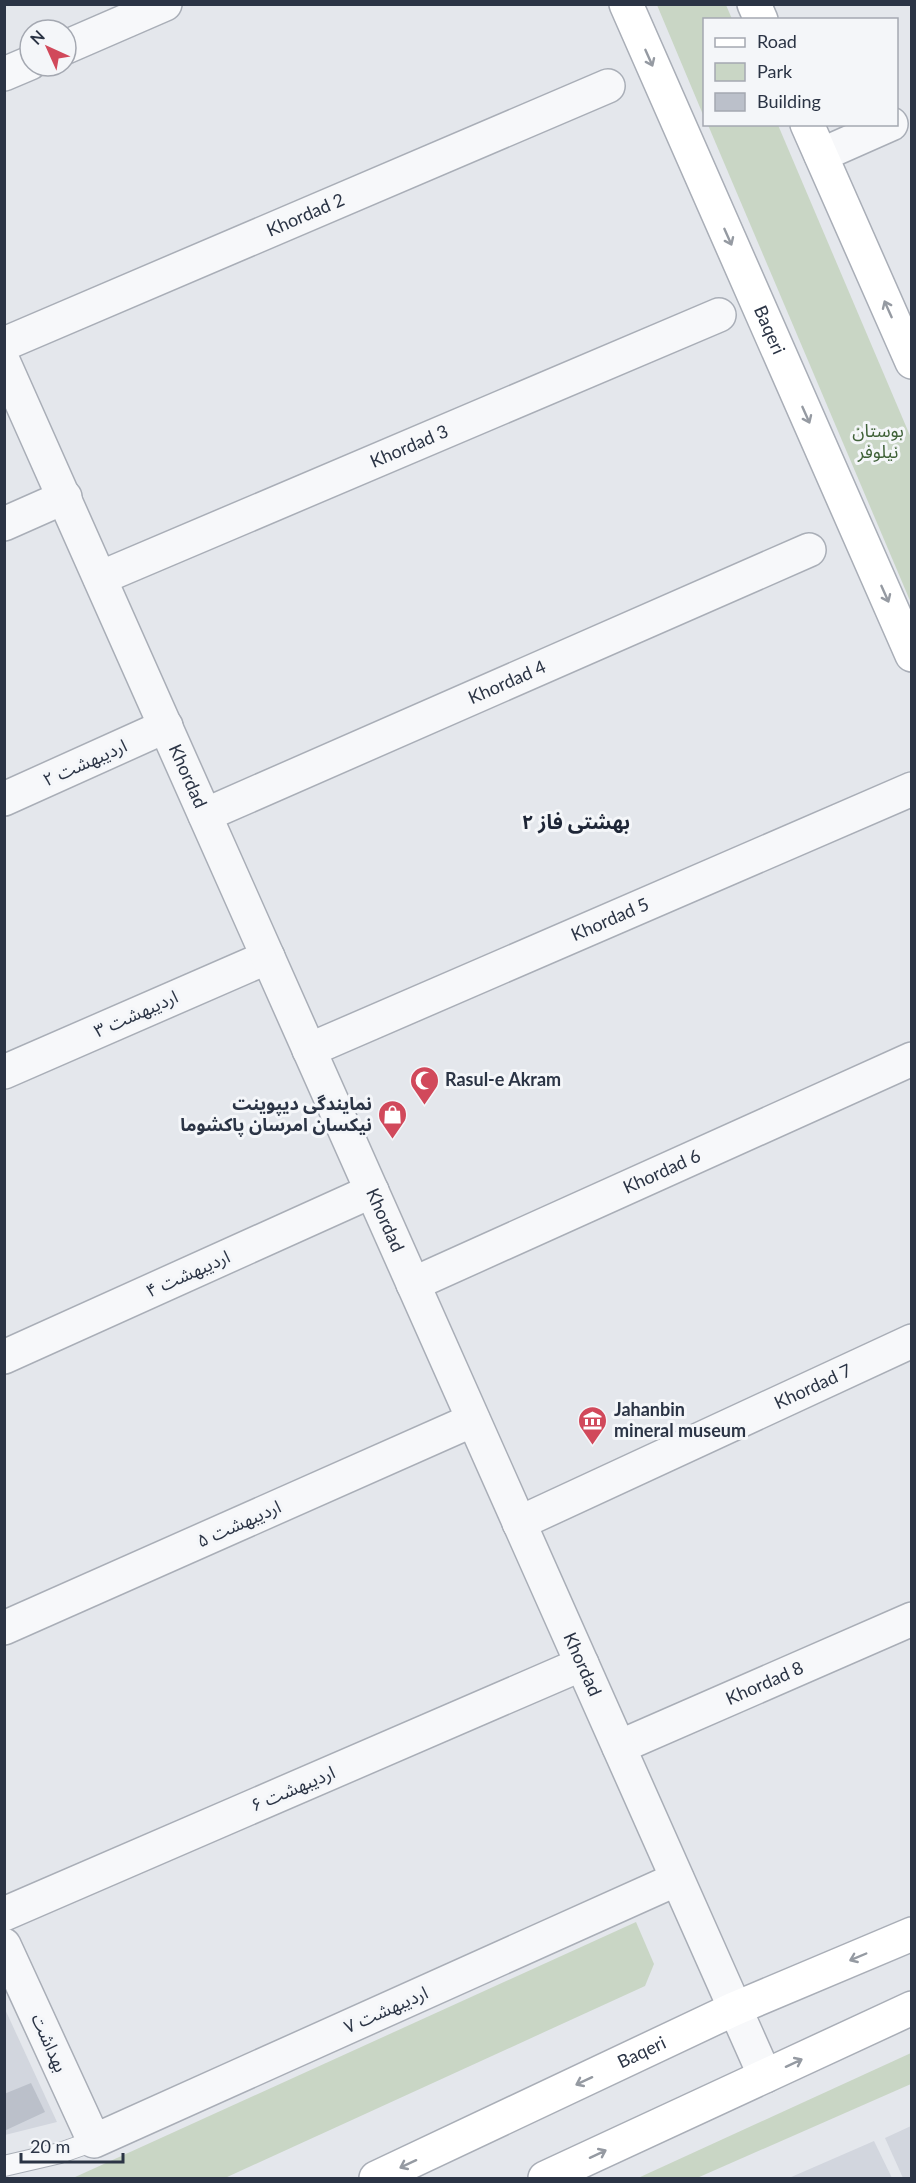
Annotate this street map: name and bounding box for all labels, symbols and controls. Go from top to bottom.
north arrow [18,18,78,78]
legend [703,18,898,126]
text: N [26,26,48,48]
text: Road [757,30,797,52]
one-way arrow [645,49,656,67]
text: Park [757,60,793,82]
text: Building [757,90,821,112]
street label: Khordad 2 [263,188,348,241]
one-way arrow [723,227,734,245]
one-way arrow [882,300,893,318]
street label: Baqeri [750,302,790,357]
one-way arrow [801,405,812,424]
street label: Khordad 3 [367,419,451,472]
park label: بوستان نیلوفر [852,419,904,463]
one-way arrow [879,584,891,602]
street label: Khordad 4 [465,655,549,708]
street label: اردیبهشت ۲ [39,734,130,791]
street label: Khordad [165,740,212,811]
district label: بهشتی فاز ۲ [522,809,630,834]
street label: Khordad 5 [567,892,652,945]
street label: اردیبهشت ۳ [90,985,181,1042]
mosque icon: Rasul-e Akram [408,1064,440,1106]
place label: Rasul-e Akram [445,1068,561,1090]
place label: نمایندگی دیپوینت نیکسان امرسان پاکشوما [180,1092,372,1137]
shop icon: نمایندگی دیپوینت نیکسان امرسان پاکشوما [377,1098,409,1140]
street label: Khordad 6 [619,1144,704,1198]
street label: Khordad [362,1184,409,1255]
street label: اردیبهشت ۴ [142,1245,233,1302]
street label: Khordad 7 [770,1359,855,1413]
place label: Jahanbin mineral museum [614,1398,746,1441]
museum icon: Jahanbin mineral museum [577,1404,609,1446]
street label: اردیبهشت ۵ [193,1495,284,1552]
street label: Khordad [559,1629,607,1699]
street label: Khordad 8 [722,1656,807,1709]
street label: اردیبهشت ۶ [247,1760,338,1817]
one-way arrow [849,1952,867,1963]
street label: اردیبهشت ۷ [340,1981,431,2038]
street label: بهداشت [27,2010,72,2075]
street label: Baqeri [614,2031,669,2072]
one-way arrow [784,2056,802,2068]
one-way arrow [576,2075,594,2087]
scale bar [21,2126,123,2164]
text: 20 m [30,2135,70,2157]
one-way arrow [589,2147,607,2159]
one-way arrow [399,2159,417,2170]

